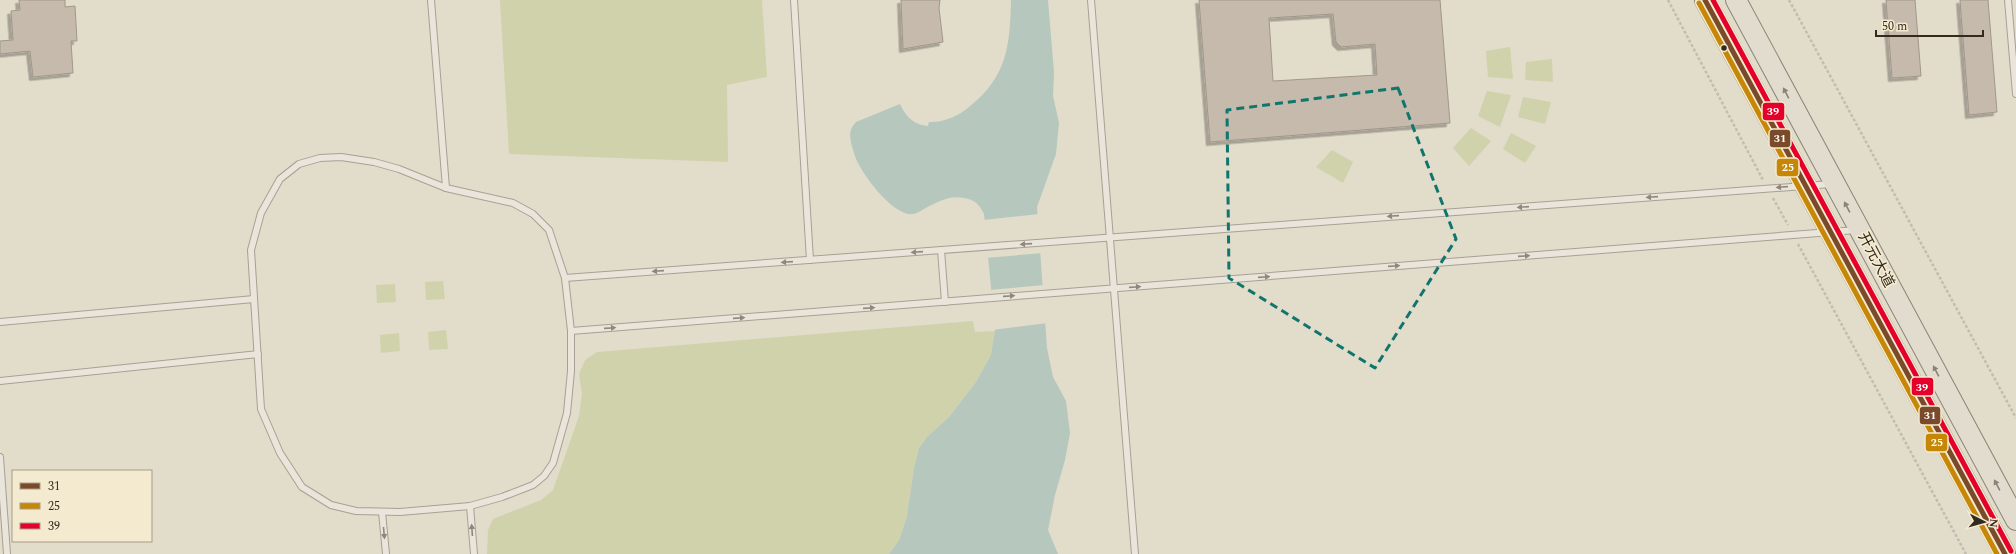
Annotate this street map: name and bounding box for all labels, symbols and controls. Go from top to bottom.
scale bar [1876,12,1983,38]
text: 50 m [1882,17,1907,36]
unlabelled marker [1719,43,1729,53]
one-way arrow [1782,87,1789,99]
line badge: 39 [1762,102,1785,121]
text: 39 [1767,103,1779,120]
line badge: 31 [1769,129,1791,148]
text: 31 [1774,130,1786,147]
line badge: 25 [1776,158,1799,177]
text: 25 [1782,159,1794,176]
one-way arrow [1776,184,1788,191]
one-way arrow [1646,193,1658,200]
one-way arrow [1844,201,1851,213]
one-way arrow [1517,203,1529,210]
one-way arrow [1387,213,1399,220]
street label: 开元大道 [1852,228,1900,292]
one-way arrow [1020,240,1032,247]
one-way arrow [911,248,923,255]
one-way arrow [1518,253,1530,260]
one-way arrow [781,258,793,265]
one-way arrow [1388,263,1400,270]
one-way arrow [652,268,664,275]
one-way arrow [1258,273,1270,280]
one-way arrow [1129,283,1141,290]
one-way arrow [1003,293,1015,300]
one-way arrow [863,304,875,311]
one-way arrow [733,314,745,321]
one-way arrow [604,325,616,331]
one-way arrow [1932,365,1939,377]
line badge: 39 [1911,377,1934,396]
text: 39 [1916,379,1928,396]
line badge: 31 [1919,406,1941,425]
text: 31 [1924,407,1936,424]
line badge: 25 [1925,433,1948,452]
text: 25 [1931,434,1943,451]
legend [12,470,152,542]
text: 31 [48,477,60,496]
one-way arrow [1994,480,2001,491]
text: 25 [48,497,60,516]
north arrow [1964,502,2004,542]
text: 39 [48,517,60,536]
text: N [1985,518,2002,528]
one-way arrow [469,524,476,536]
one-way arrow [381,527,387,539]

